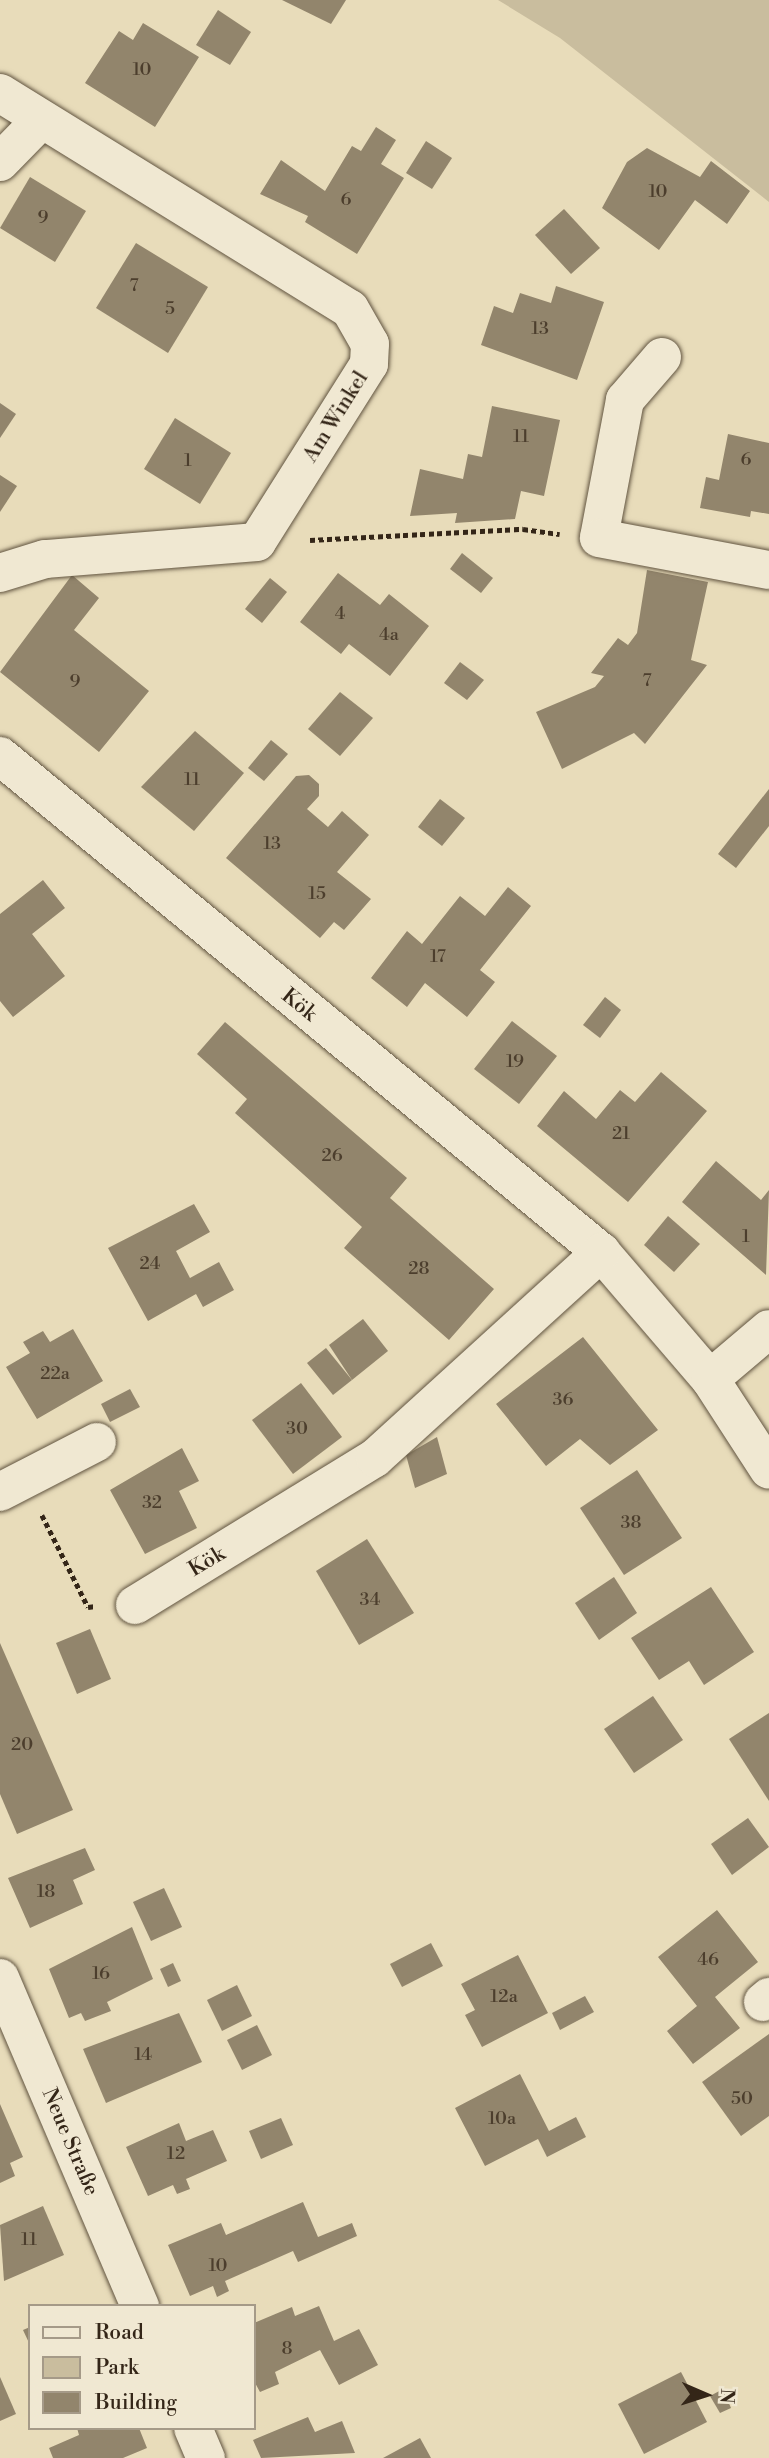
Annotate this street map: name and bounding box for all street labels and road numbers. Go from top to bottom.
street label: Am Winkel [298,367,374,467]
street label: Kök [276,983,322,1027]
street label: Kök [184,1541,230,1583]
street label: Neue Straße [36,2084,104,2200]

